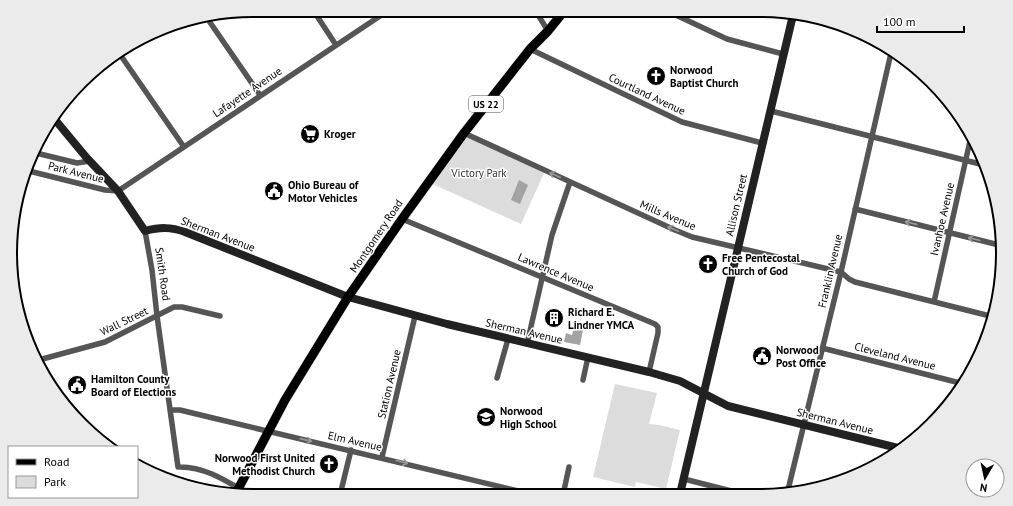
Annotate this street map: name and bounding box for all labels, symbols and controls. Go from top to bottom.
scale bar [877,8,964,34]
text: 100 m [883,14,916,29]
place label: Norwood Baptist Church [670,63,739,90]
street label: Lafayette Avenue [210,64,285,120]
church icon: Norwood Baptist Church [645,65,667,87]
street label: Courtland Avenue [606,70,688,118]
road number: US 22 [469,96,503,112]
supermarket icon: Kroger [299,123,321,145]
place label: Kroger [324,127,356,141]
street label: Park Avenue [47,158,106,186]
park label: Victory Park [450,166,507,180]
one-way arrow [549,171,561,178]
street label: Allison Street [722,172,750,237]
place label: Ohio Bureau of Motor Vehicles [288,178,360,205]
public building icon: Ohio Bureau of Motor Vehicles [263,180,285,202]
street label: Ivanhoe Avenue [927,181,957,257]
street label: Montgomery Road [346,197,406,275]
street label: Mills Avenue [638,197,699,233]
street label: Sherman Avenue [179,213,258,255]
one-way arrow [905,219,918,226]
one-way arrow [668,225,680,232]
street label: Franklin Avenue [815,232,845,309]
one-way arrow [968,235,981,242]
street label: Smith Road [152,246,174,302]
street label: Lawrence Avenue [516,250,597,295]
place label: Free Pentecostal Church of God [722,251,801,278]
church icon: Free Pentecostal Church of God [697,253,719,275]
street label: Wall Street [98,303,150,339]
place label: Richard E. Lindner YMCA [568,305,634,332]
building icon: Richard E. Lindner YMCA [543,307,565,329]
street label: Sherman Avenue [484,315,564,347]
street label: Cleveland Avenue [853,339,937,373]
place label: Norwood Post Office [776,343,826,370]
public building icon: Norwood Post Office [751,345,773,367]
street label: Station Avenue [374,348,404,420]
place label: Hamilton County Board of Elections [91,372,176,399]
public building icon: Hamilton County Board of Elections [66,374,88,396]
place label: Norwood High School [500,404,557,431]
street label: Sherman Avenue [795,405,875,437]
school or university icon: Norwood High School [475,406,497,428]
street label: Elm Avenue [327,428,384,454]
one-way arrow [300,437,313,444]
legend [8,446,138,498]
place label: Norwood First United Methodist Church [215,451,315,478]
church icon: Norwood First United Methodist Church [318,453,340,475]
text: Road [44,454,69,469]
north arrow [965,458,1005,498]
one-way arrow [396,459,409,467]
text: Park [44,474,66,489]
text: N [979,480,988,495]

